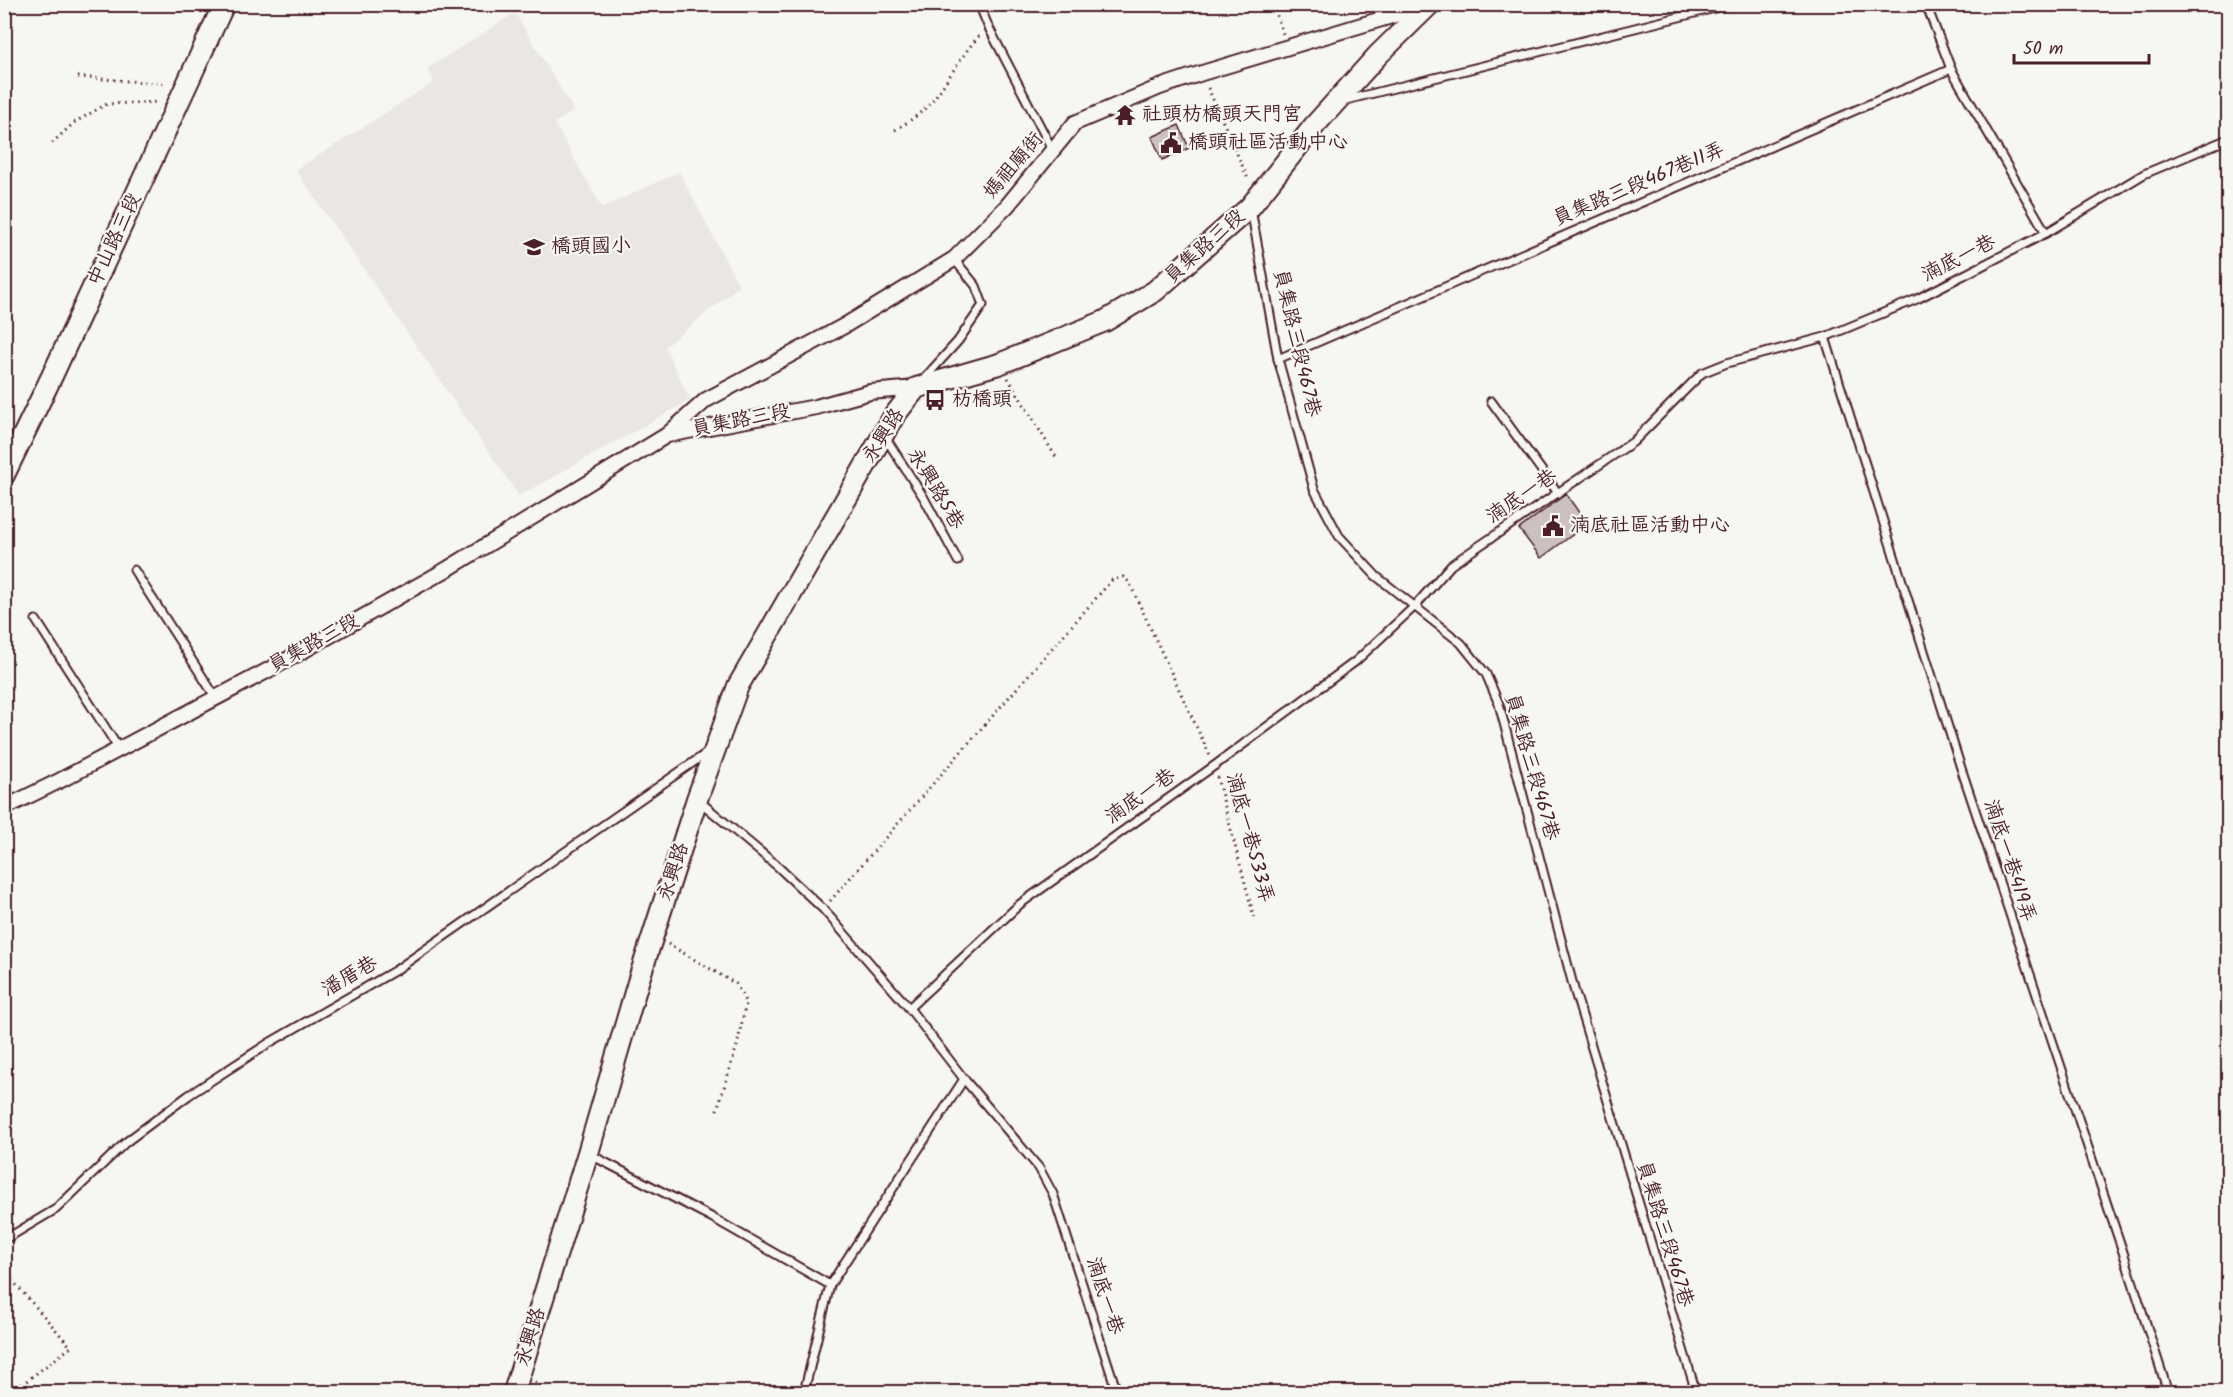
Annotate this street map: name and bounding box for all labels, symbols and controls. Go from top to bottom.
scale bar [2014,27,2149,65]
text: 50 m [2023,35,2063,64]
place label: 社頭枋橋頭天門宮 [1142,99,1302,131]
temple icon: 社頭枋橋頭天門宮 [1113,103,1137,127]
street label: 媽祖廟街 [976,125,1052,207]
place label: 橋頭社區活動中心 [1188,127,1348,159]
public building icon: 橋頭社區活動中心 [1159,131,1183,155]
street label: 員集路三段467巷11弄 [1548,134,1730,236]
street label: 中山路三段 [79,188,151,292]
street label: 員集路三段 [1157,202,1253,292]
street label: 湳底一巷 [1916,226,2003,291]
place label: 橋頭國小 [551,231,631,263]
school or university icon: 橋頭國小 [522,235,546,259]
street label: 員集路三段467巷 [1263,266,1329,421]
place label: 枋橋頭 [952,384,1012,416]
bus stop icon: 枋橋頭 [923,388,947,412]
street label: 員集路三段 [689,396,793,446]
street label: 永興路 [855,401,914,470]
street label: 永興路5巷 [898,442,973,537]
street label: 湳底一巷 [1480,461,1565,533]
place label: 湳底社區活動中心 [1570,510,1730,542]
public building icon: 湳底社區活動中心 [1541,514,1565,538]
street label: 員集路三段 [263,606,365,682]
street label: 員集路三段467巷 [1495,690,1568,845]
street label: 湳底一巷 [1099,760,1184,833]
street label: 湳底一巷533弄 [1216,769,1282,907]
street label: 湳底一巷419弄 [1974,796,2044,926]
street label: 永興路 [650,838,699,905]
street label: 潘厝巷 [316,948,385,1006]
street label: 員集路三段467巷 [1627,1157,1702,1312]
street label: 湳底一巷 [1076,1253,1132,1340]
street label: 永興路 [507,1303,555,1370]

